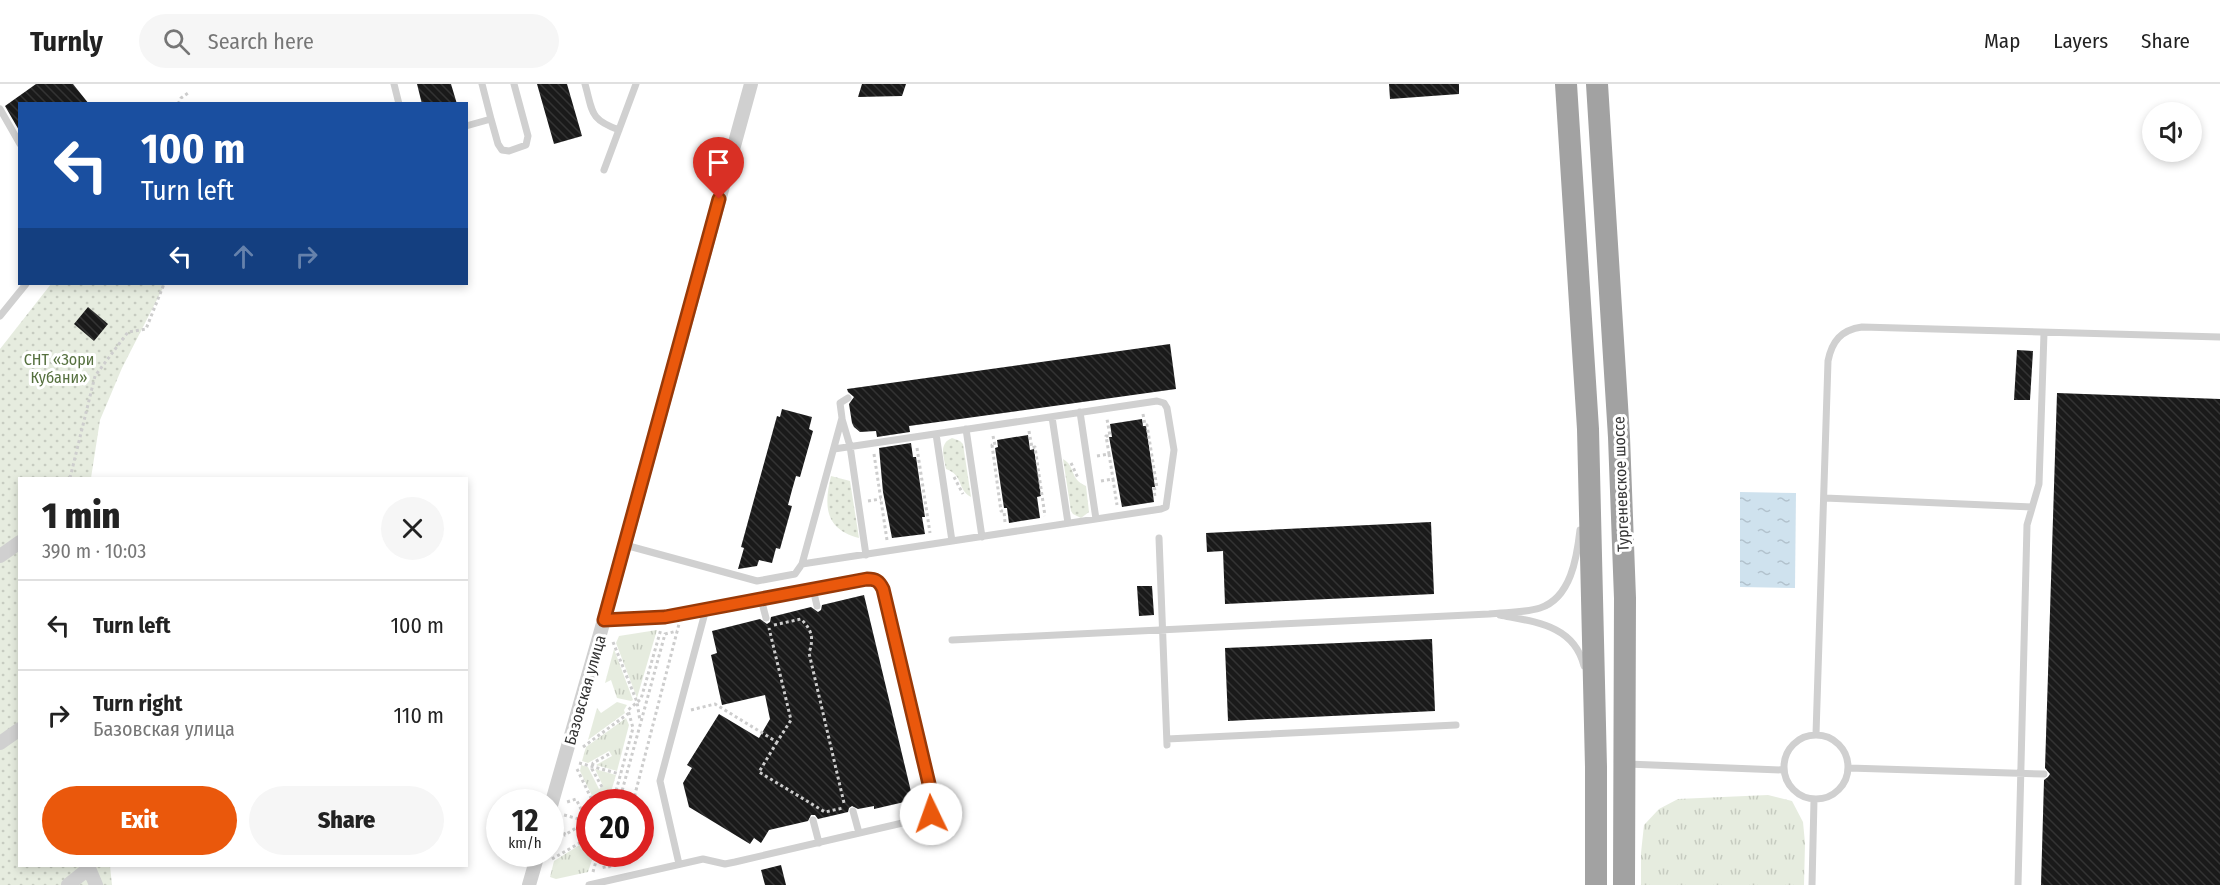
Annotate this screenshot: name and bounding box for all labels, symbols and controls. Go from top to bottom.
search box [139,14,559,68]
text: Turnly [30,25,103,58]
icon: search [160,25,193,58]
text: Search here [208,28,314,55]
text: Map [1984,28,2020,54]
text: Layers [2053,28,2108,54]
text: Share [2141,28,2190,54]
map controls [2142,102,2202,162]
button: sound [2142,102,2202,162]
text: 100 m [141,124,245,174]
icon: left [42,126,120,204]
pin [693,137,744,199]
icon: arrive [702,146,735,179]
text: Turn left [141,175,234,207]
icon: left [164,240,197,273]
icon: ahead [227,240,260,273]
icon: right [290,240,323,273]
park label: СНТ «Зори Кубани» [24,350,94,387]
street label: Тургеневское шоссе [1609,416,1633,552]
text: 1 min [42,494,120,538]
button: close [381,497,444,560]
text: 390 m · 10:03 [42,539,146,563]
icon: left [42,609,75,642]
text: Turn left [93,612,171,639]
text: 100 m [390,612,444,639]
street label: Базовская улица [560,633,610,747]
text: Turn right [93,690,182,717]
icon: right [42,699,75,732]
text: 110 m [394,702,444,729]
text: Базовская улица [93,717,235,741]
position arrow [899,782,963,846]
button: Exit [42,786,237,855]
button: Share [249,786,444,855]
speed limit sign: 20 [576,789,654,867]
text: 12 [512,803,538,839]
text: km/h [508,834,542,852]

